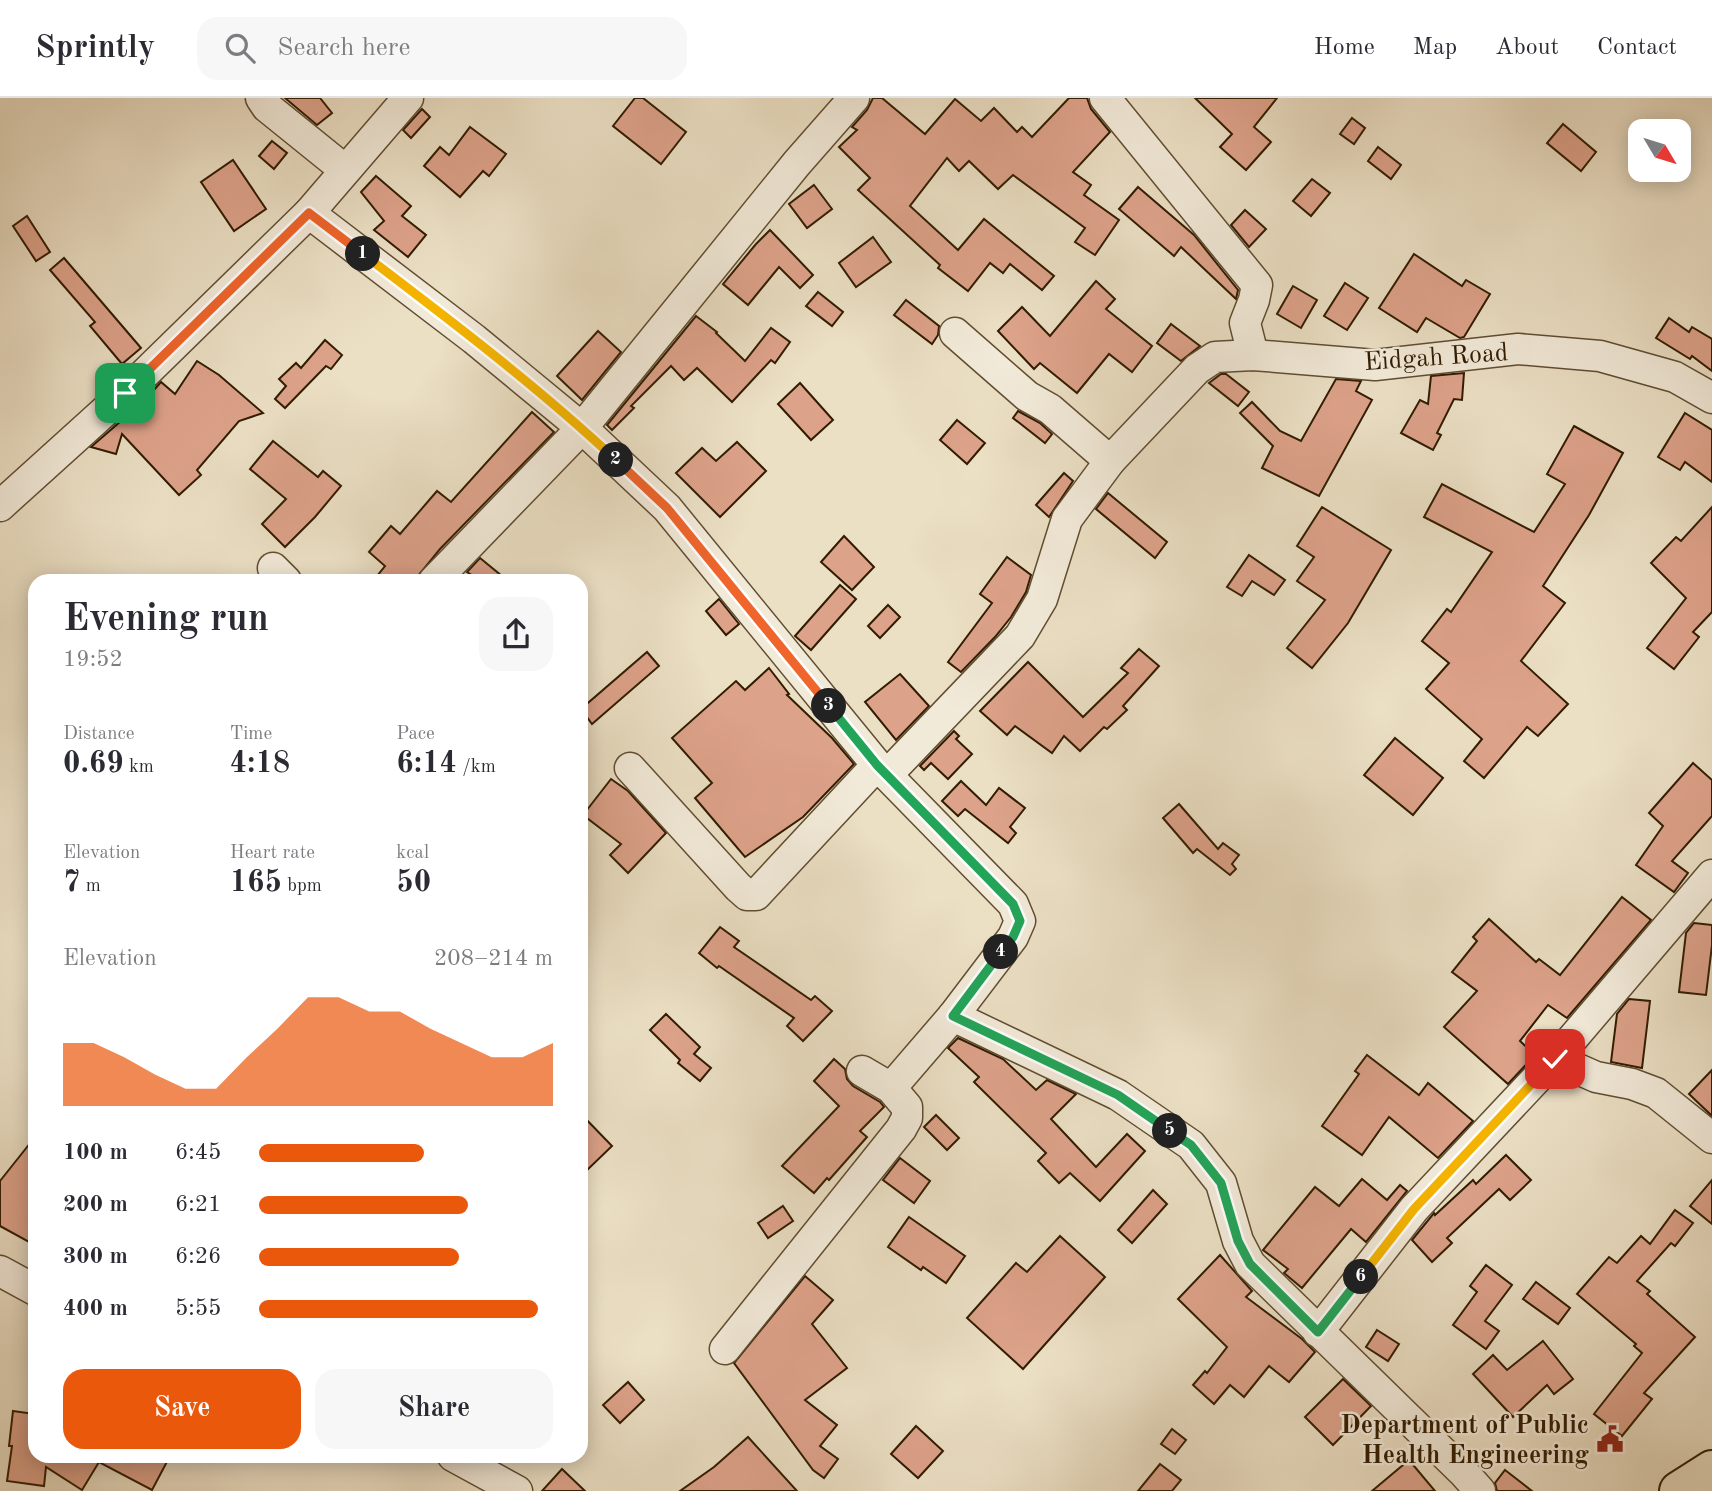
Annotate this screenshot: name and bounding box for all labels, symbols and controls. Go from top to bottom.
search box [197,17,687,80]
icon: search [221,29,259,67]
text: Sprintly [35,32,155,65]
text: Search here [277,35,410,61]
text: Home [1314,36,1375,60]
text: Map [1413,36,1457,60]
text: About [1495,36,1559,60]
text: Contact [1597,36,1677,60]
north arrow [1628,119,1690,182]
map controls [1628,119,1691,182]
pin: 1 [346,236,380,272]
text: 1 [357,244,368,263]
street label: Eidgah Road [1363,340,1509,376]
pin [95,363,155,423]
icon: arrive [106,374,144,412]
pin: 2 [598,442,634,478]
text: 2 [610,450,621,469]
button: share [479,597,553,671]
text: Evening run [63,601,269,639]
text: 19:52 [63,648,123,671]
pin: 3 [812,688,846,724]
text: 3 [823,696,834,715]
text: Distance [63,725,135,744]
text: Time [230,725,272,744]
text: Pace [396,725,435,744]
text: 0.69 [63,749,124,779]
text: 4:18 [230,749,290,779]
text: 6:14 [396,749,457,779]
text: km [124,758,154,777]
text: /km [457,758,496,777]
text: Elevation [63,844,140,863]
text: Heart rate [230,844,315,863]
text: kcal [396,844,429,863]
text: 7 [63,868,80,898]
text: 165 [230,868,282,898]
text: 50 [396,868,431,898]
text: m [80,877,101,896]
text: bpm [282,877,322,896]
pin: 4 [984,934,1018,970]
text: 4 [995,942,1006,961]
text: Elevation [63,947,157,970]
text: 208–214 m [434,947,553,970]
pin [1525,1029,1585,1089]
icon: check [1536,1040,1574,1078]
pin: 5 [1152,1114,1188,1148]
text: 5 [1164,1121,1175,1140]
text: 100 m [63,1141,128,1164]
text: 6:45 [175,1141,221,1164]
text: 200 m [63,1193,128,1216]
text: 6:21 [175,1193,221,1216]
text: 300 m [63,1245,128,1268]
text: 6:26 [175,1245,221,1268]
pin: 6 [1344,1260,1378,1294]
text: 6 [1355,1267,1366,1286]
text: 400 m [63,1297,128,1320]
text: 5:55 [175,1297,221,1320]
button: Save [63,1369,301,1449]
button: Share [315,1369,553,1449]
place label: Department of Public Health Engineering [1340,1413,1590,1469]
public building icon: Department of Public Health Engineering [1595,1424,1625,1454]

